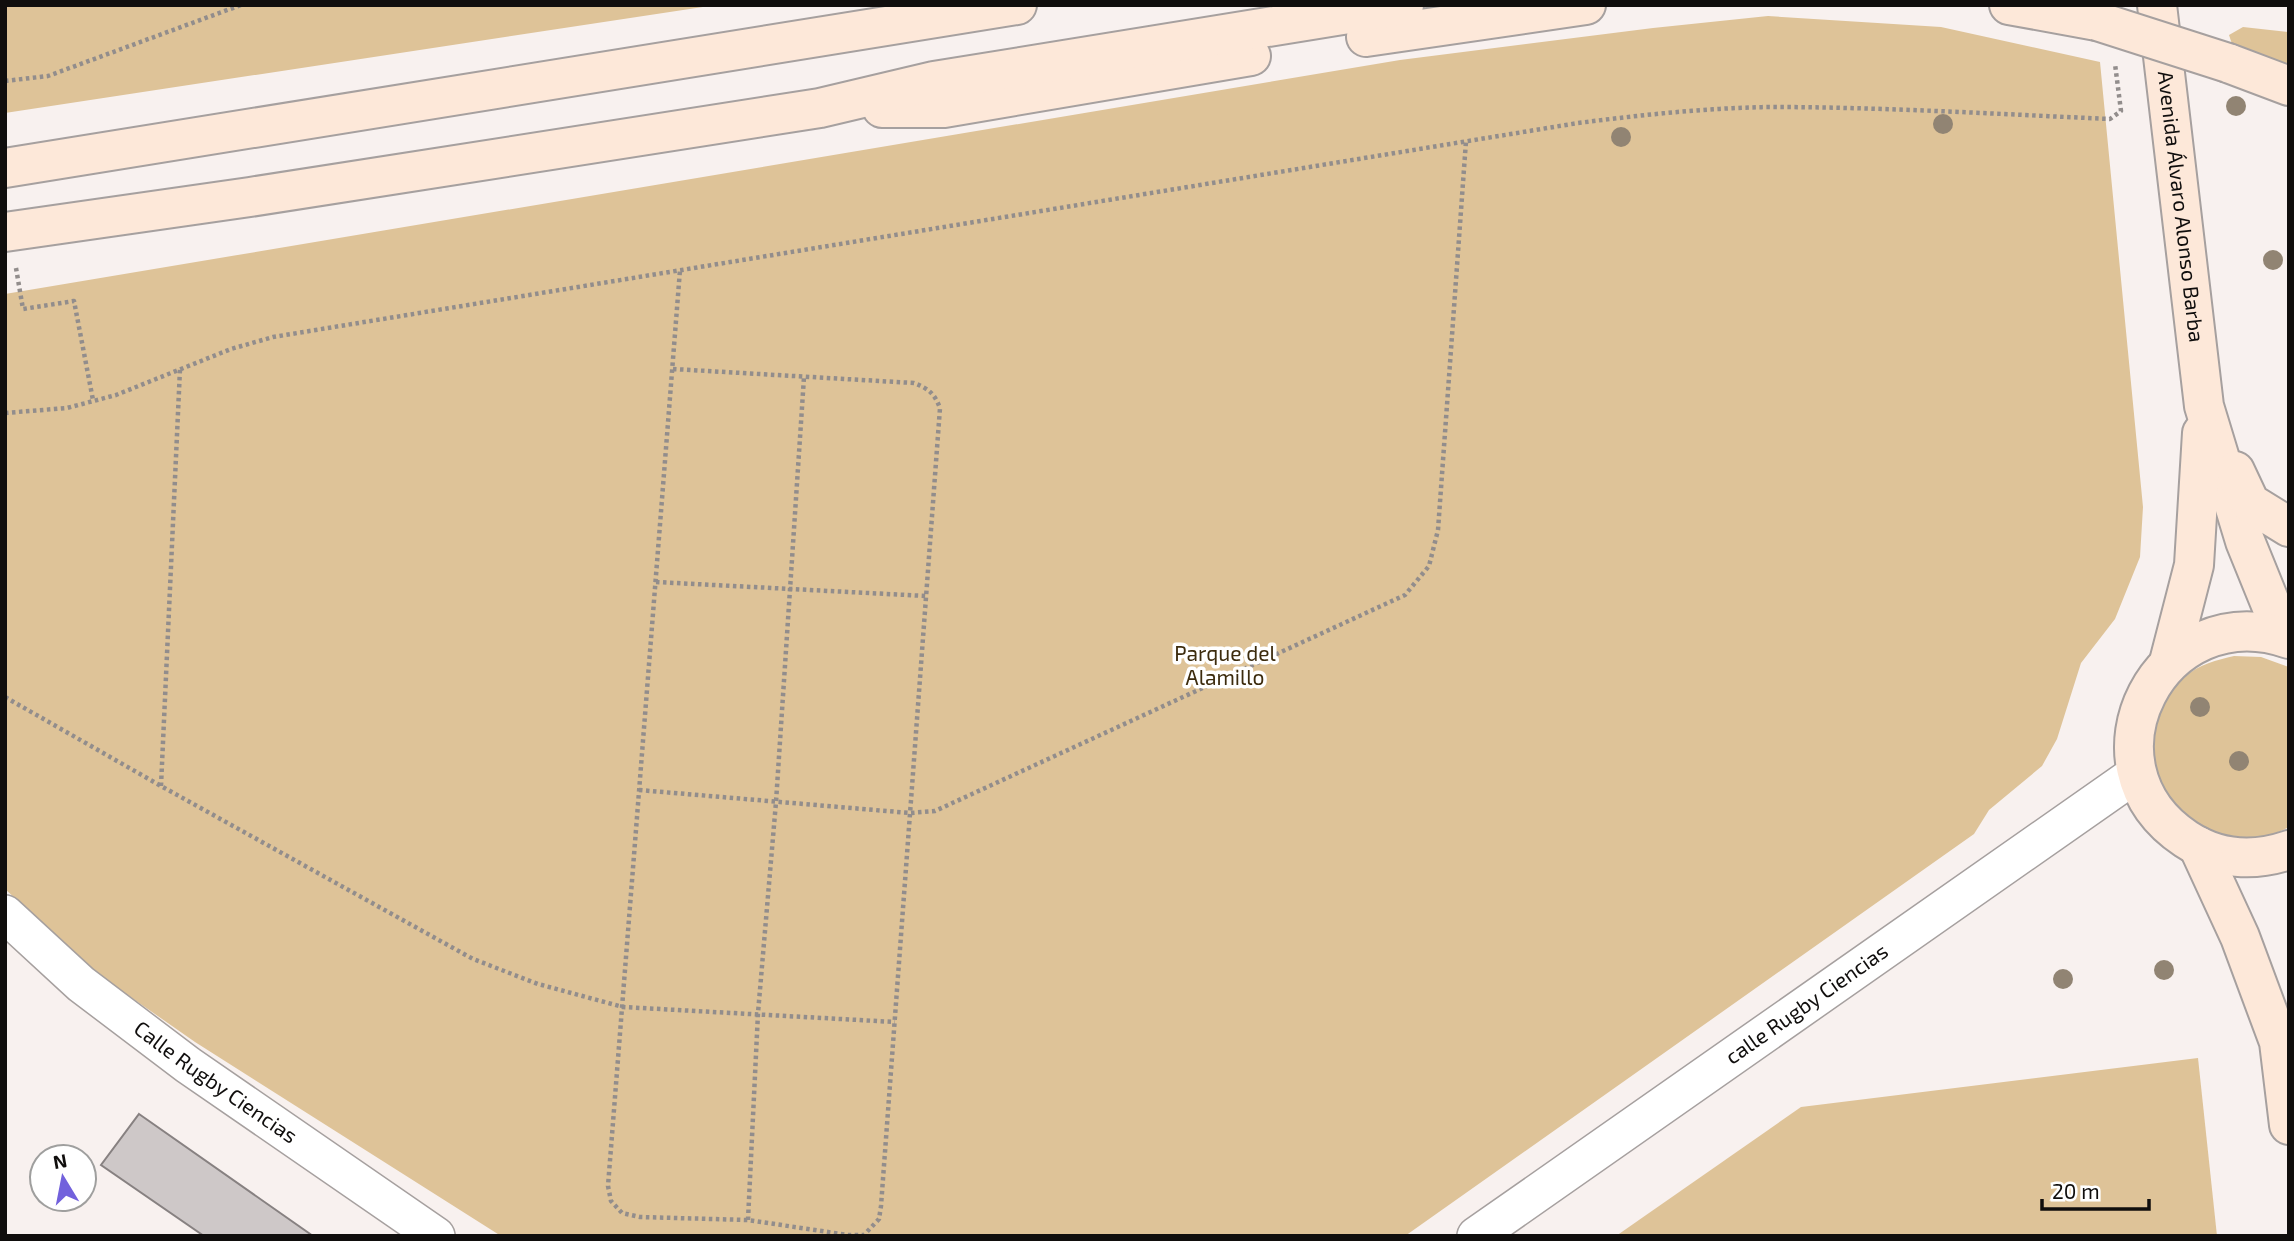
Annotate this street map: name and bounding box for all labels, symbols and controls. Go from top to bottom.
street label: Avenida Álvaro Alonso Barba [2154,69,2210,344]
park label: Parque del Alamillo [1174,640,1276,689]
street label: calle Rugby Ciencias [1720,938,1892,1068]
street label: Calle Rugby Ciencias [130,1015,303,1148]
north arrow [28,1143,98,1213]
text: N [51,1148,69,1173]
scale bar [2042,1168,2149,1212]
text: 20 m [2052,1178,2100,1203]

